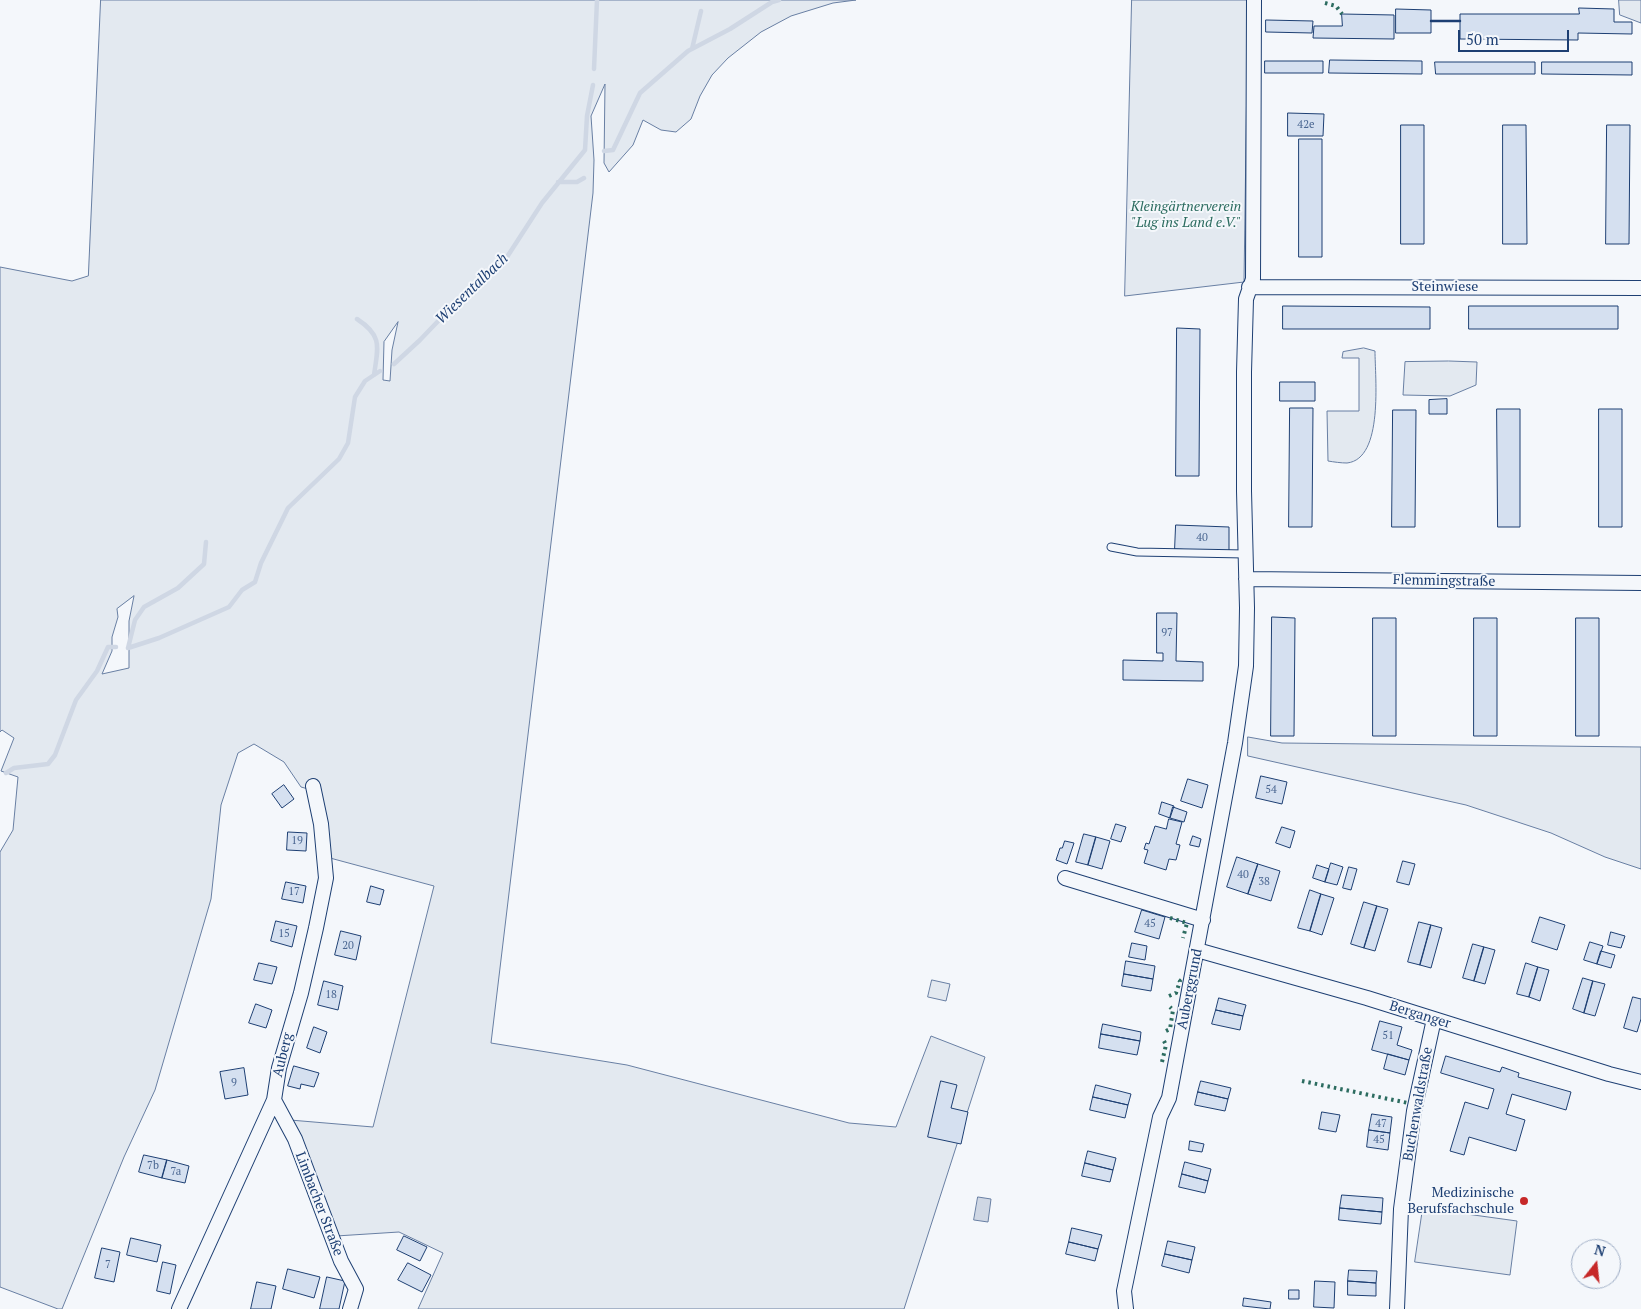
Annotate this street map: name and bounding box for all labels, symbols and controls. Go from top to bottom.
scale bar [1461,20,1572,52]
text: 50 m [1466,29,1499,49]
house number: 42e [1297,118,1315,132]
park label: Kleingärtnerverein "Lug ins Land e.V." [1131,199,1241,232]
water label: Wiesentalbach [432,250,512,328]
street label: Steinwiese [1412,279,1478,295]
house number: 40 [1196,531,1208,545]
street label: Flemmingstraße [1393,572,1495,590]
house number: 97 [1161,626,1173,640]
house number: 54 [1265,783,1277,797]
house number: 19 [291,834,303,848]
house number: 40 [1237,868,1249,882]
house number: 38 [1258,875,1270,889]
house number: 17 [288,885,300,899]
house number: 45 [1144,917,1156,931]
house number: 15 [278,927,290,941]
house number: 20 [342,939,354,953]
street label: Auberggrund [1174,947,1206,1031]
house number: 18 [325,988,337,1002]
street label: Berganger [1387,998,1453,1032]
house number: 51 [1382,1029,1394,1043]
street label: Auberg [269,1031,297,1079]
street label: Buchenwaldstraße [1400,1046,1436,1162]
house number: 9 [231,1076,237,1090]
house number: 47 [1375,1117,1387,1131]
house number: 45 [1373,1133,1385,1147]
street label: Limbacher Straße [291,1149,347,1259]
house number: 7b [147,1159,159,1173]
house number: 7a [171,1165,181,1179]
place label: Medizinische Berufsfachschule [1407,1185,1514,1218]
marker: Medizinische Berufsfachschule [1518,1195,1530,1207]
north arrow [1571,1239,1621,1289]
text: N [1592,1239,1608,1261]
house number: 7 [105,1258,111,1272]

